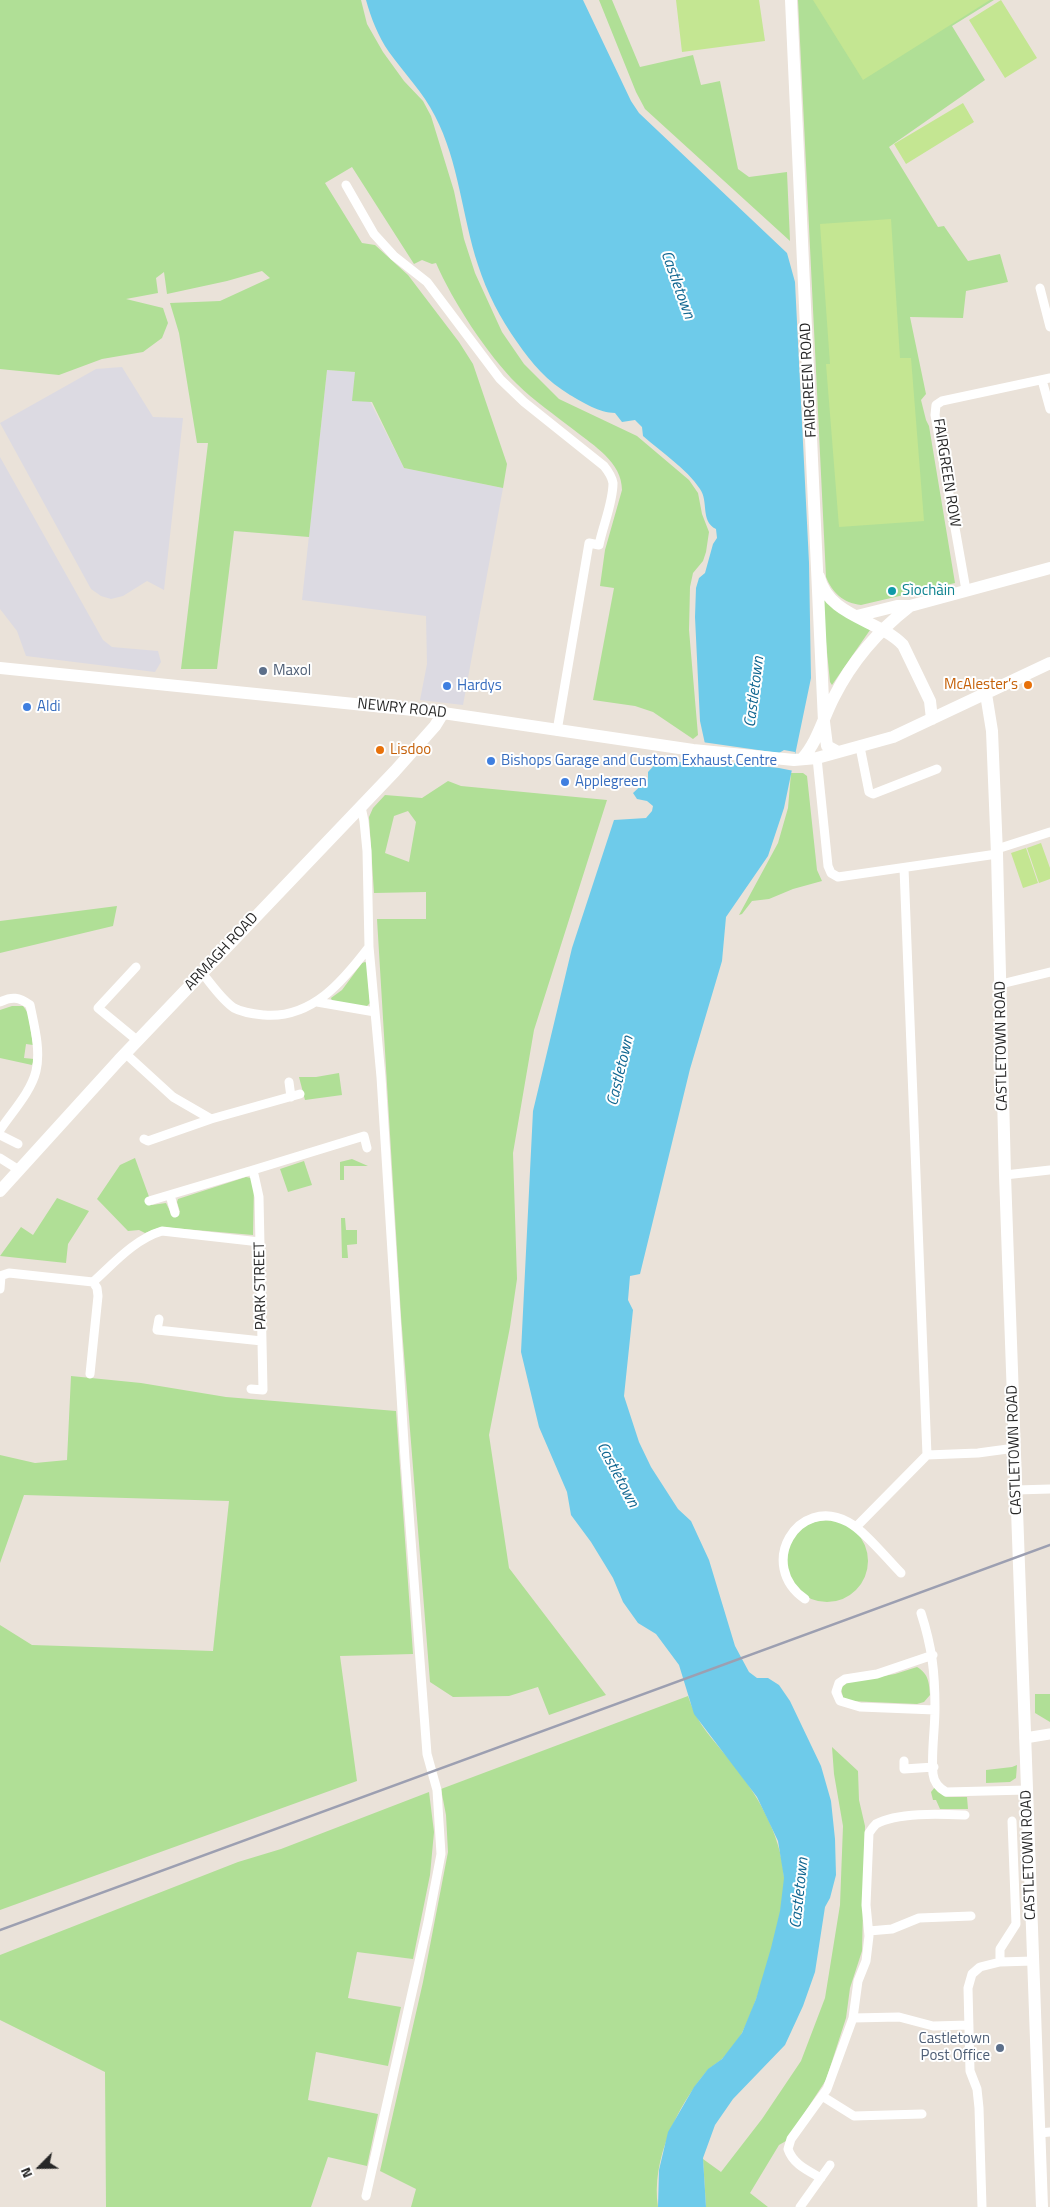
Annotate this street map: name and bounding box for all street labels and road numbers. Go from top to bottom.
street label: FAIRGREEN ROAD [797,322,821,438]
street label: FAIRGREEN ROW [928,417,964,529]
street label: NEWRY ROAD [357,695,447,723]
street label: ARMAGH ROAD [181,909,263,995]
street label: CASTLETOWN ROAD [992,981,1012,1111]
street label: PARK STREET [251,1242,271,1330]
street label: CASTLETOWN ROAD [1004,1385,1026,1515]
street label: CASTLETOWN ROAD [1018,1790,1040,1920]

